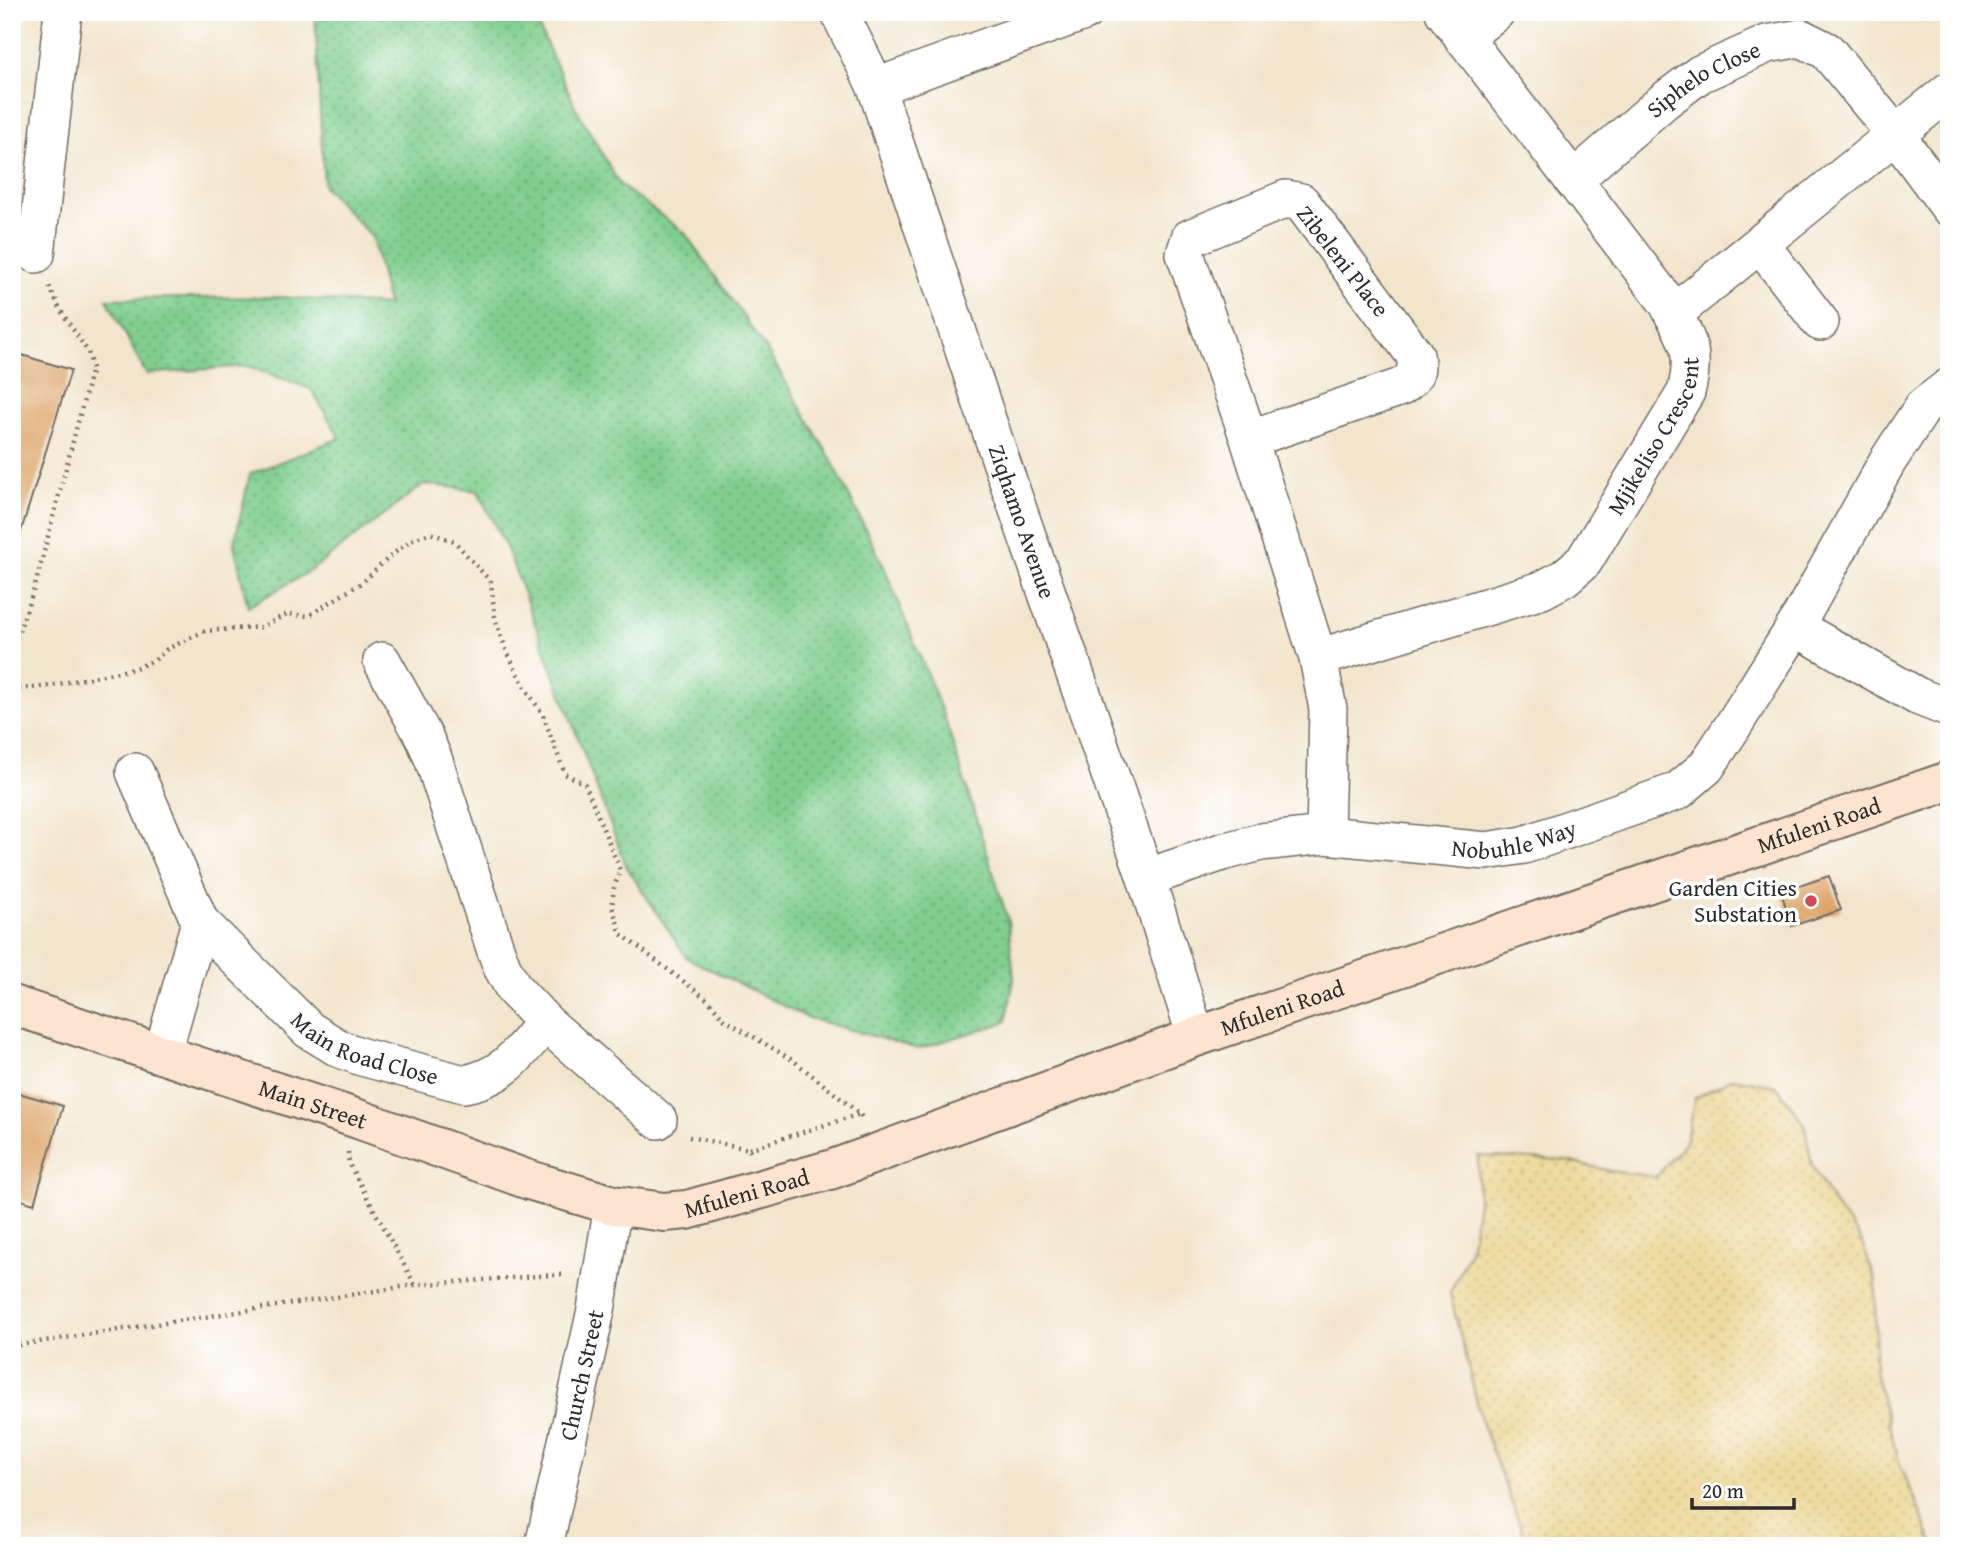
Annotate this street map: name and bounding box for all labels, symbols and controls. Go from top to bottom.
street label: Siphelo Close [1639,32,1765,125]
street label: Zibeleni Place [1289,198,1398,324]
street label: Mjikeliso Crescent [1599,357,1707,521]
street label: Ziqhamo Avenue [981,440,1065,603]
street label: Mfuleni Road [1753,788,1886,861]
street label: Nobuhle Way [1450,811,1581,867]
place label: Garden Cities Substation [1669,871,1797,930]
marker: Garden Cities Substation [1803,893,1819,909]
street label: Mfuleni Road [1216,971,1349,1044]
street label: Main Road Close [284,1004,442,1093]
street label: Main Street [255,1070,372,1137]
street label: Mfuleni Road [680,1159,814,1226]
street label: Church Street [551,1306,612,1444]
scale bar [1692,1467,1793,1511]
text: 20 m [1702,1475,1744,1506]

